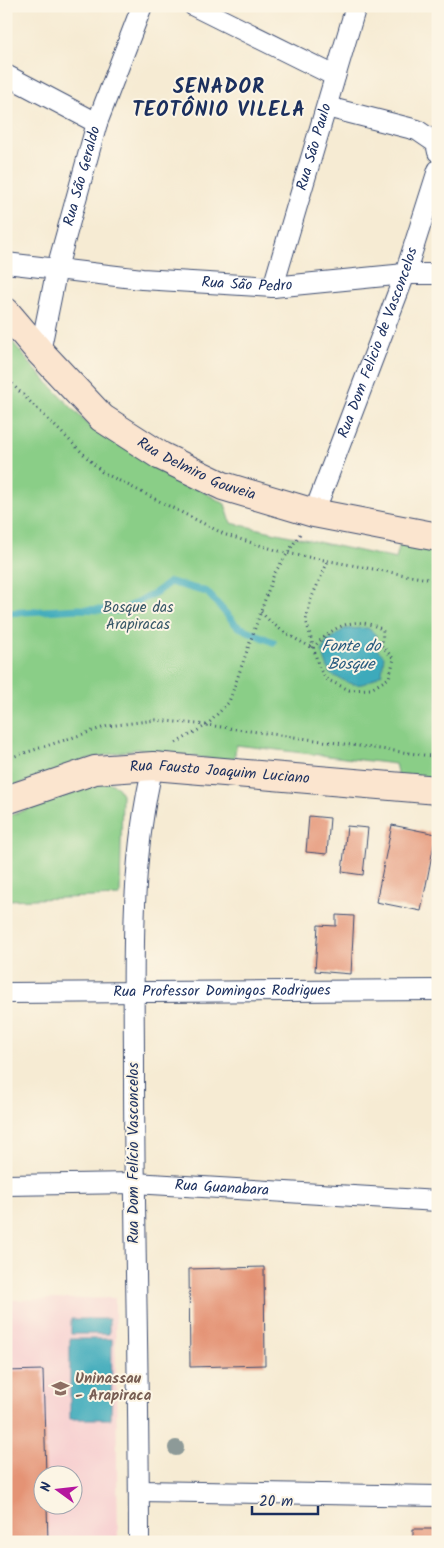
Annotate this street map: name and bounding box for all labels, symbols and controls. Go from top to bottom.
district label: SENADOR TEOTÔNIO VILELA [132,72,306,127]
street label: Rua São Paulo [290,100,339,193]
street label: Rua São Geraldo [57,123,108,229]
street label: Rua Dom Felicio de Vasconcelos [332,244,425,442]
street label: Rua São Pedro [201,271,294,299]
street label: Rua Delmiro Gouveia [132,431,259,507]
park label: Bosque das Arapiracas [103,596,174,637]
water label: Fonte do Bosque [321,634,382,677]
street label: Rua Fausto Joaquim Luciano [129,754,311,791]
street label: Rua Professor Domingos Rodrigues [113,979,331,1004]
street label: Rua Dom Felício Vasconcelos [122,1062,146,1244]
street label: Rua Guanabara [174,1173,270,1203]
place label: Uninassau - Arapiraca [75,1367,152,1408]
school or university icon: Uninassau - Arapiraca [51,1378,71,1398]
north arrow [32,1466,82,1516]
text: N [35,1480,58,1494]
scale bar [252,1483,318,1515]
text: 20 m [259,1490,293,1514]

